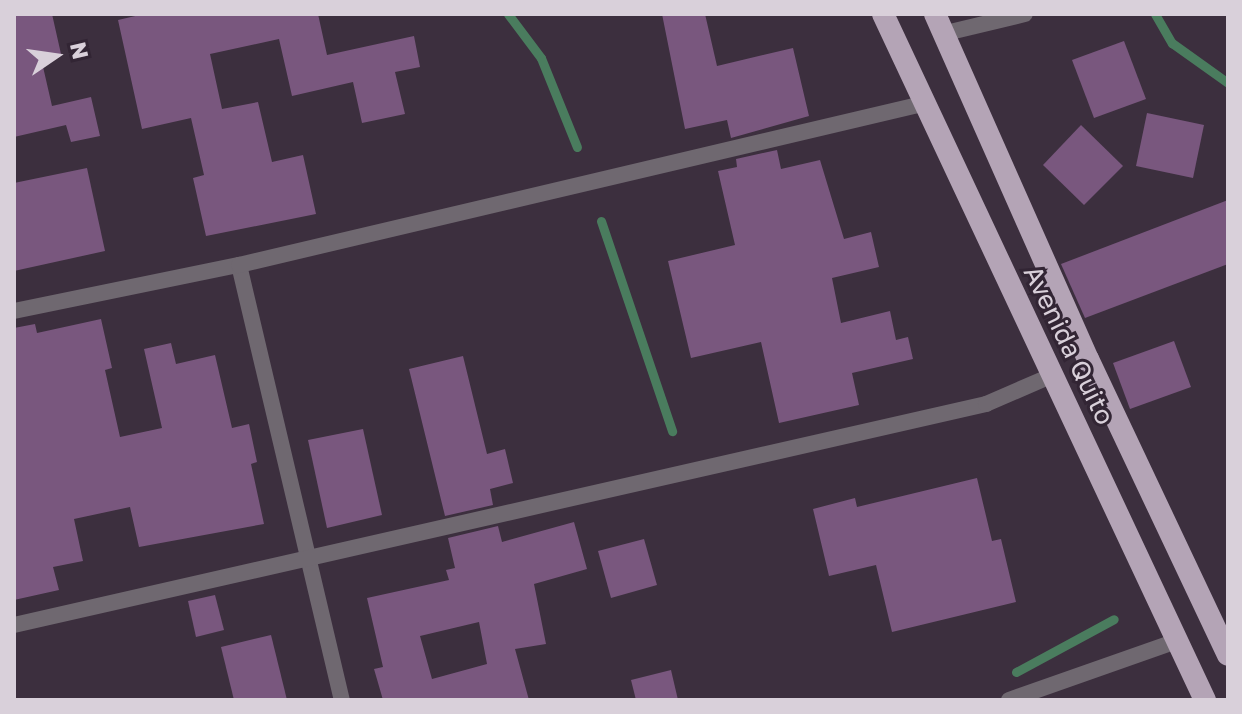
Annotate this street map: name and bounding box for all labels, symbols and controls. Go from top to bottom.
north arrow [16,16,96,96]
text: N [65,39,95,62]
street label: Avenida Quito [1017,260,1121,430]

